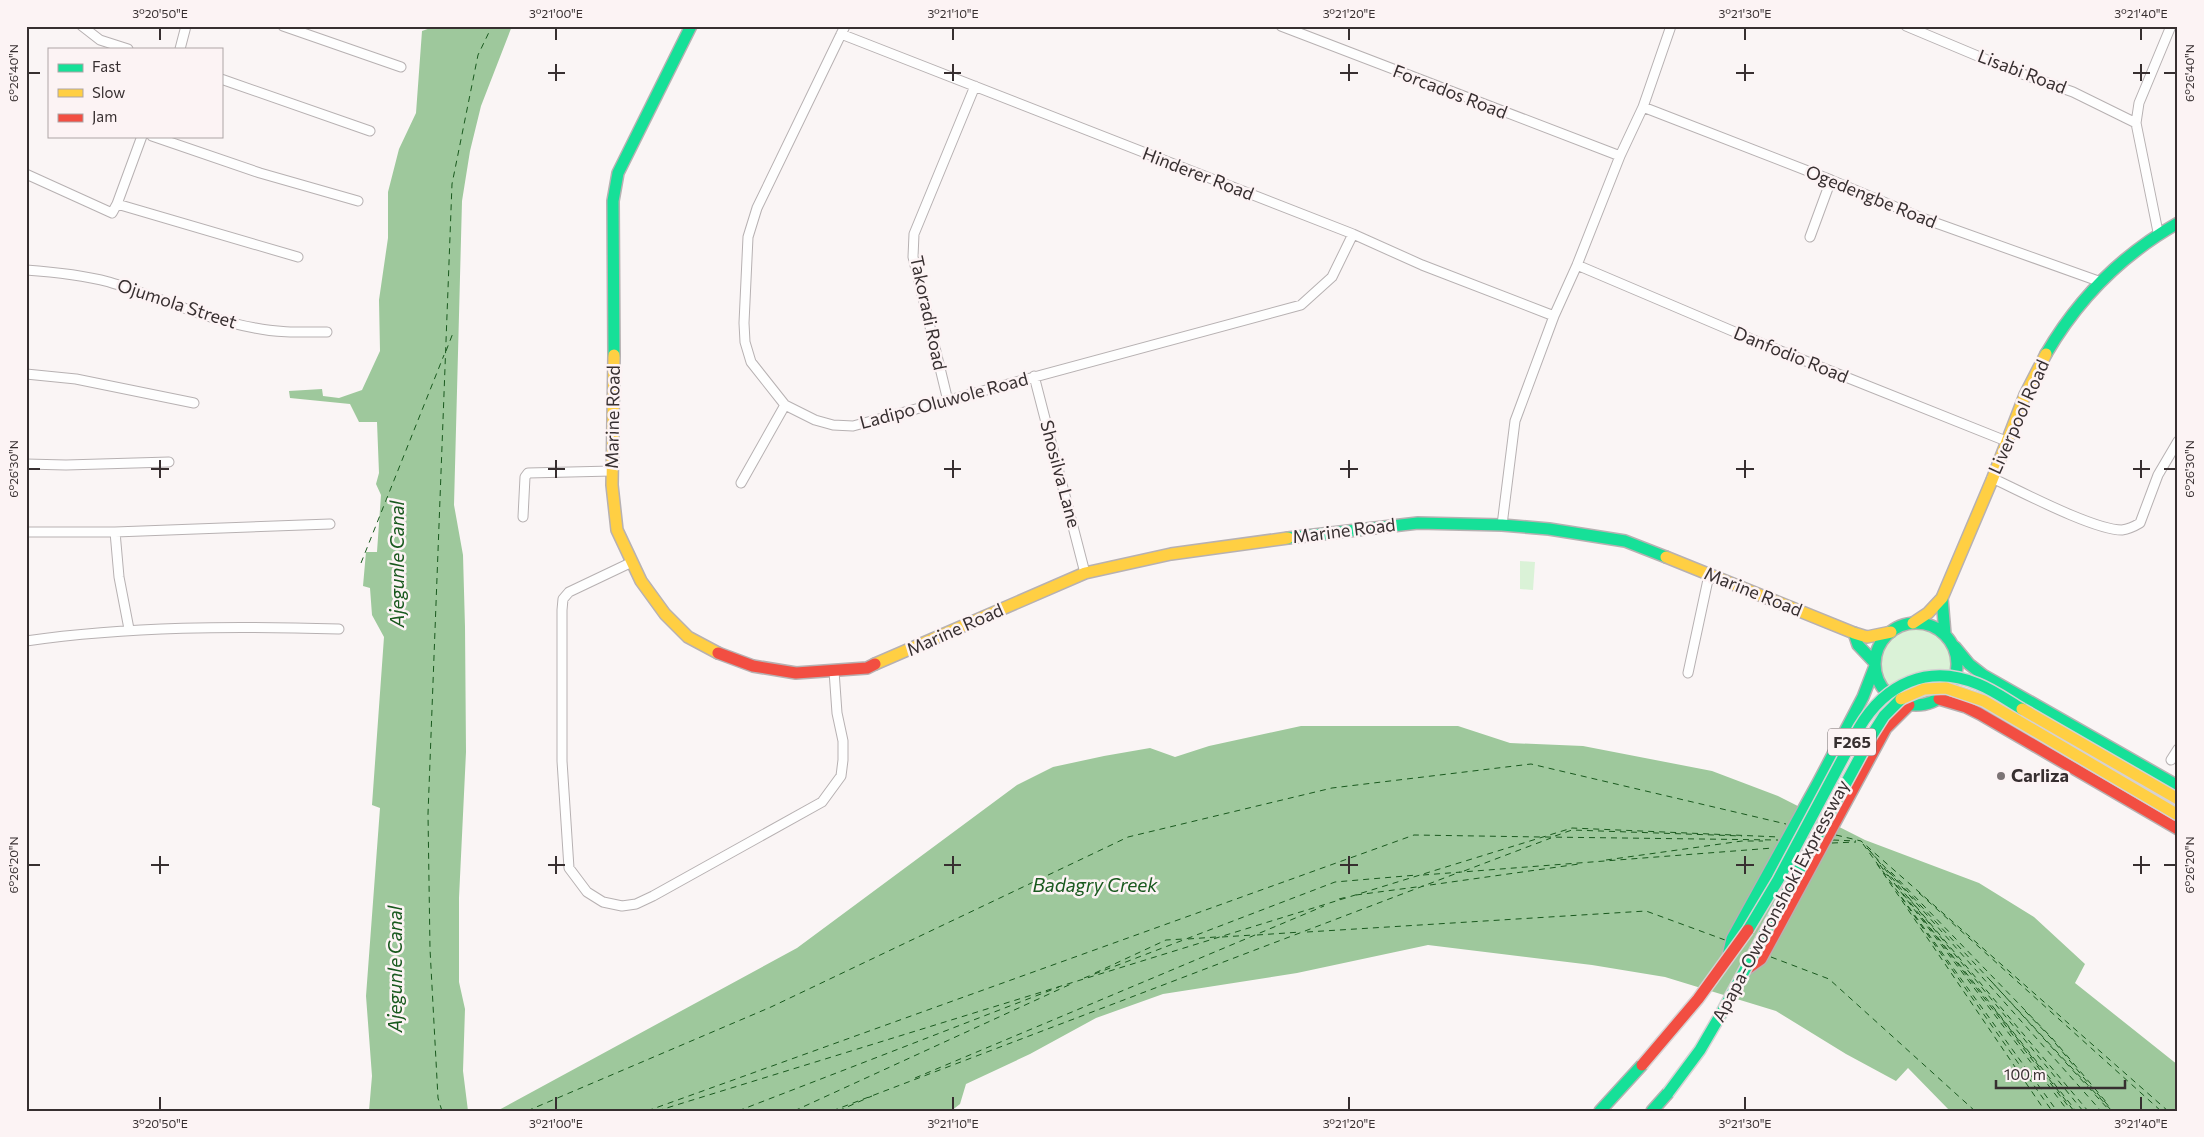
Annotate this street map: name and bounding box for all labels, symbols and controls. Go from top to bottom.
text: 3°20'50"E [132,6,188,20]
text: 3°21'00"E [529,6,583,20]
text: 3°21'10"E [927,6,979,20]
text: 3°21'20"E [1323,6,1375,20]
text: 3°21'30"E [1719,6,1771,20]
text: 3°21'40"E [2114,6,2168,20]
text: 6°26'40"N [6,44,20,102]
street label: Lisabi Road [1975,44,2070,98]
text: 6°26'40"N [2182,44,2196,102]
legend [48,48,222,138]
text: Fast [92,57,121,75]
street label: Forcados Road [1390,59,1511,123]
text: Slow [92,83,125,101]
text: Jam [92,107,117,125]
street label: Hinderer Road [1140,142,1257,204]
street label: Ogedengbe Road [1803,160,1940,232]
street label: Takoradi Road [906,254,952,372]
street label: Ojumola Street [115,273,240,333]
street label: Danfodio Road [1731,321,1852,387]
street label: Liverpool Road [1983,356,2053,477]
street label: Marine Road [600,365,624,469]
street label: Ladipo Oluwole Road [857,367,1030,433]
street label: Shosilva Lane [1036,418,1086,530]
text: 6°26'30"N [6,440,20,498]
text: 6°26'30"N [2182,440,2196,498]
water label: Ajegunle Canal [385,499,408,628]
street label: Marine Road [1291,513,1397,547]
street label: Marine Road [1701,561,1806,621]
street label: Marine Road [903,598,1006,660]
road number: F265 [1828,729,1876,756]
place label: Carliza [2011,764,2069,786]
marker: Carliza [1995,770,2007,782]
street label: Apapa-Oworonshoki Expressway [1707,776,1853,1025]
text: 6°26'20"N [6,836,20,894]
text: 6°26'20"N [2182,836,2196,894]
water label: Badagry Creek [1032,873,1158,896]
water label: Ajegunle Canal [383,904,406,1033]
scale bar [1996,1057,2125,1089]
text: 100 m [2004,1065,2046,1083]
text: 3°20'50"E [132,1116,188,1130]
text: 3°21'00"E [529,1116,583,1130]
text: 3°21'10"E [927,1116,979,1130]
text: 3°21'20"E [1323,1116,1375,1130]
text: 3°21'30"E [1719,1116,1771,1130]
text: 3°21'40"E [2114,1116,2168,1130]

